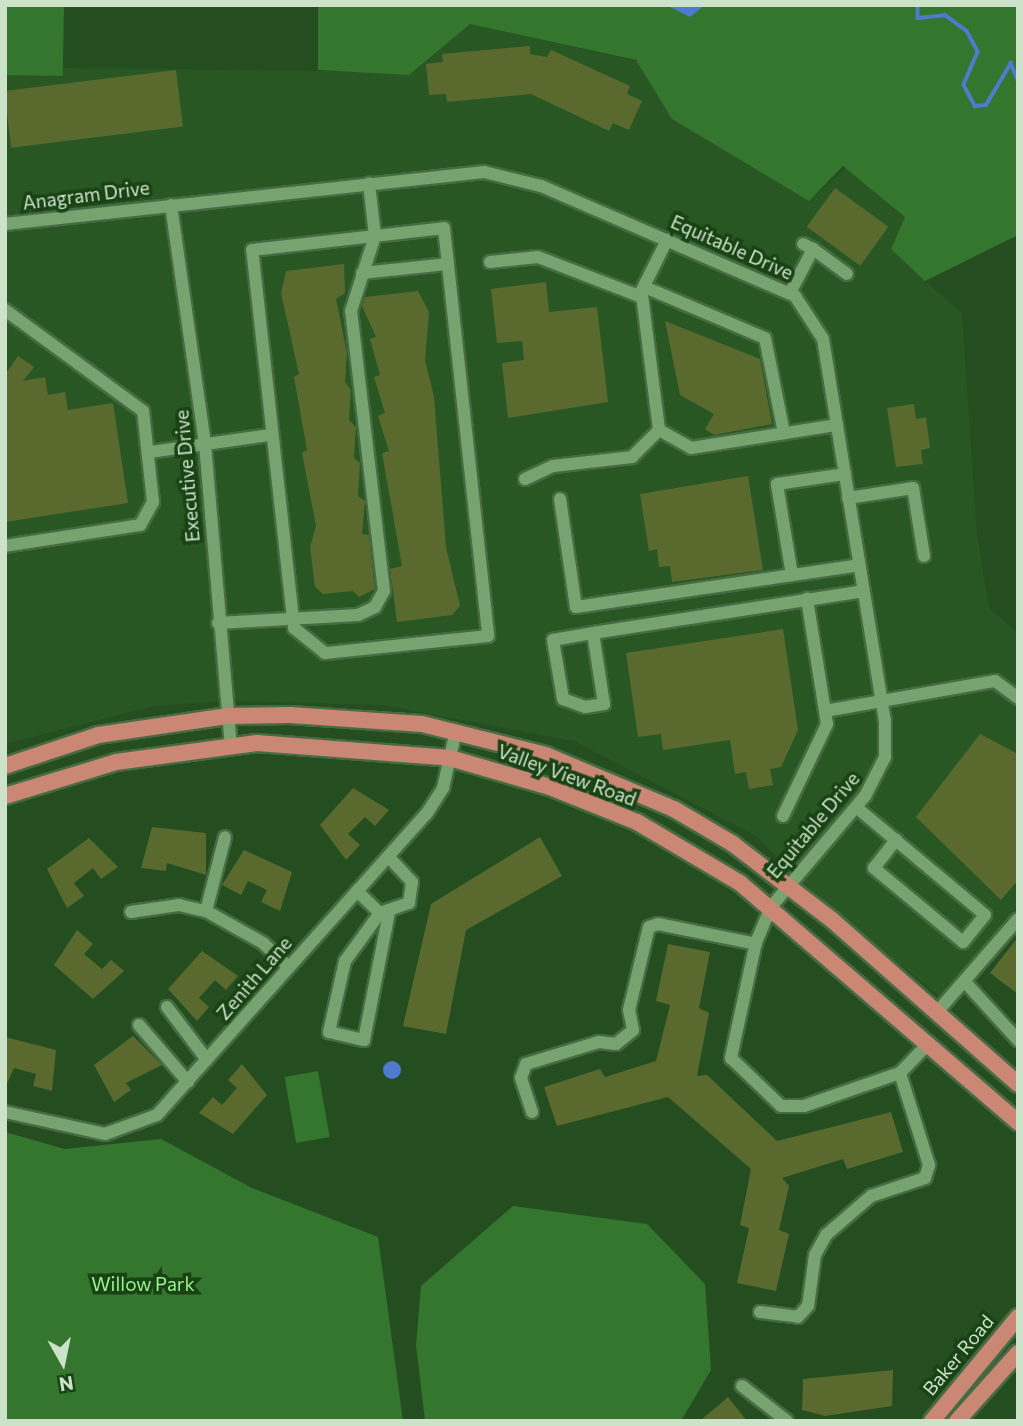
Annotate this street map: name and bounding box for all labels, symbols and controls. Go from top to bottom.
street label: Anagram Drive [21,176,151,214]
street label: Equitable Drive [667,210,797,284]
street label: Executive Drive [170,409,204,543]
street label: Valley View Road [495,739,639,811]
street label: Equitable Drive [762,767,864,883]
street label: Zenith Lane [212,932,296,1024]
park label: Willow Park [91,1273,195,1295]
street label: Baker Road [918,1310,998,1400]
north arrow [28,1328,98,1398]
text: N [58,1372,75,1397]

